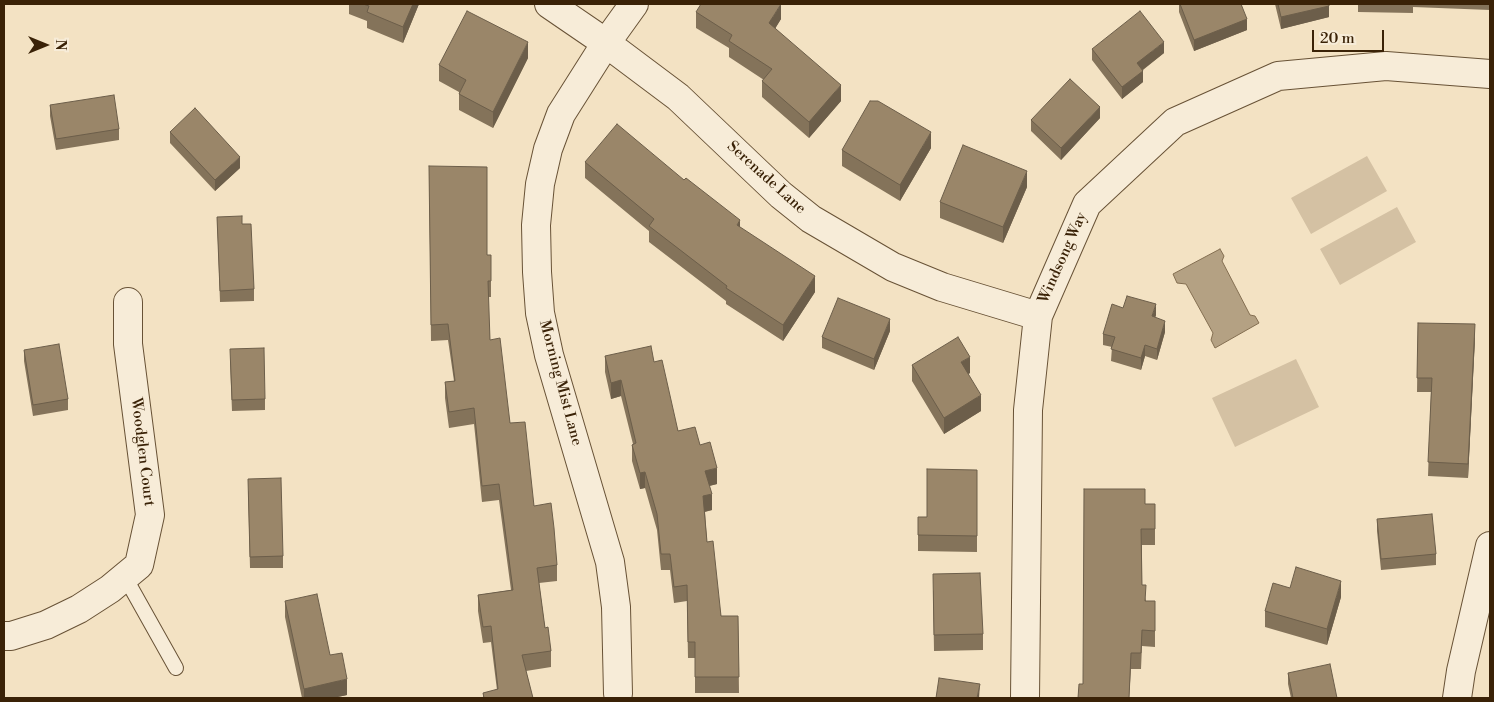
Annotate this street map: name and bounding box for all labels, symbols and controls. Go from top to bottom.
north arrow [20,20,70,70]
scale bar [1314,20,1386,52]
text: 20 m [1320,29,1355,48]
text: N [51,39,69,51]
street label: Serenade Lane [723,138,809,218]
street label: Windsong Way [1035,210,1091,306]
street label: Morning Mist Lane [535,318,585,448]
street label: Woodglen Court [126,397,158,507]

